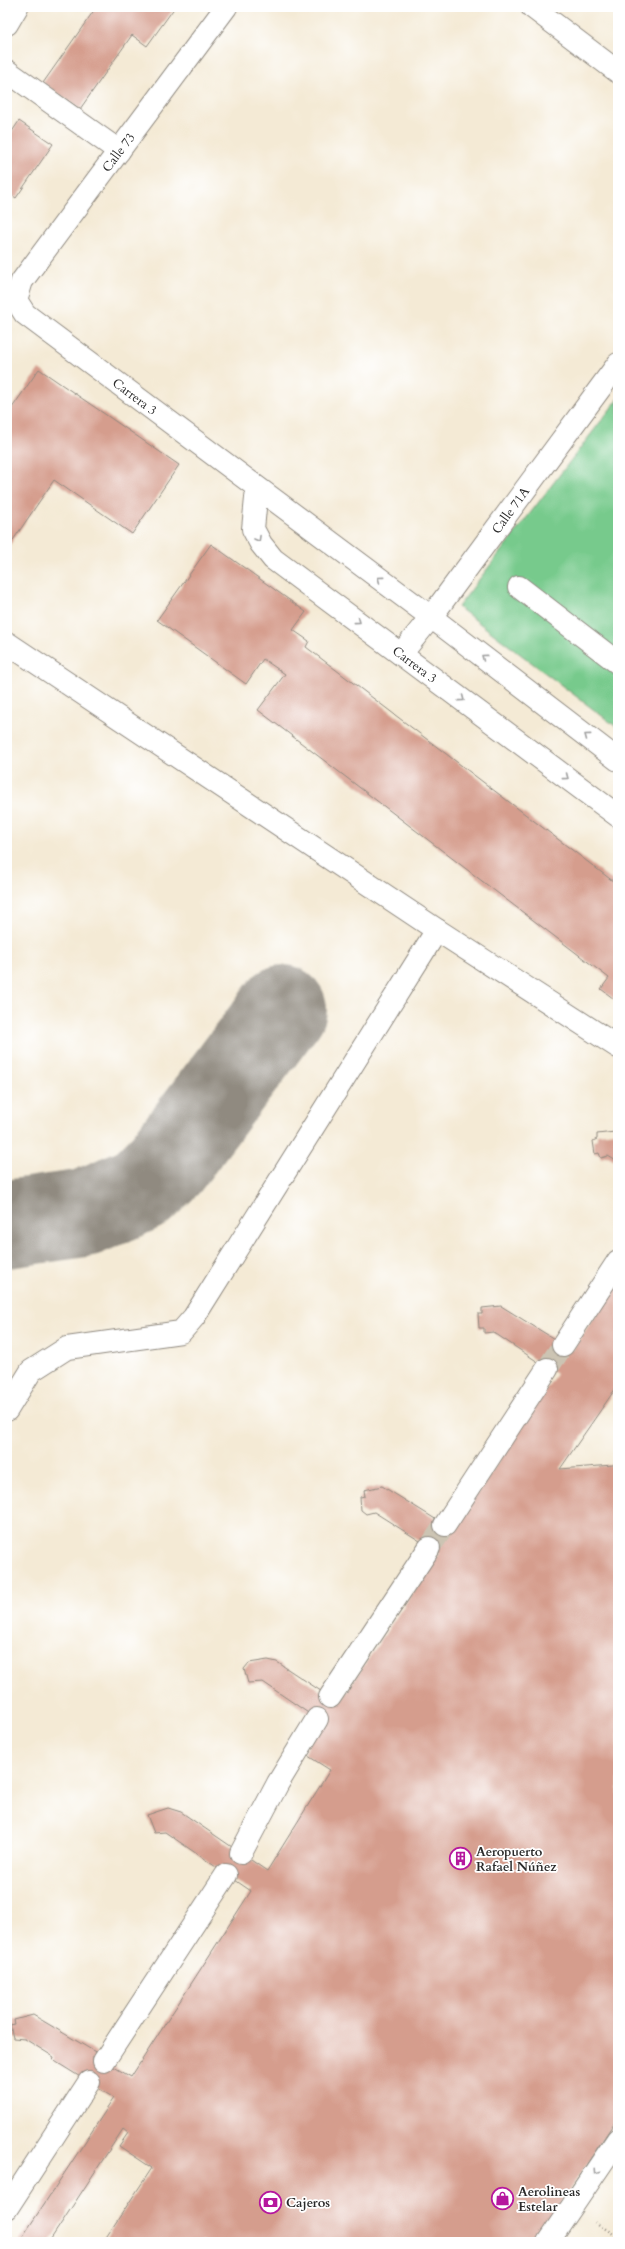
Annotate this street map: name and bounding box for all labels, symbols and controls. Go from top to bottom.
street label: Calle 73 [98,129,139,176]
street label: Carrera 3 [108,374,160,419]
street label: Calle 71A [488,483,534,538]
one-way arrow [254,535,261,542]
one-way arrow [378,577,385,584]
one-way arrow [353,617,360,624]
street label: Carrera 3 [388,642,440,687]
one-way arrow [481,655,488,662]
one-way arrow [457,694,464,701]
one-way arrow [585,734,592,741]
one-way arrow [561,772,568,779]
place label: Aeropuerto Rafael Núñez [476,1843,557,1876]
building icon: Aeropuerto Rafael Núñez [447,1845,473,1871]
one-way arrow [594,2167,601,2174]
place label: Aerolineas Estelar [518,2183,581,2216]
shop icon: Aerolineas Estelar [489,2185,515,2211]
bank icon: Cajeros [257,2189,283,2215]
place label: Cajeros [286,2194,330,2212]

